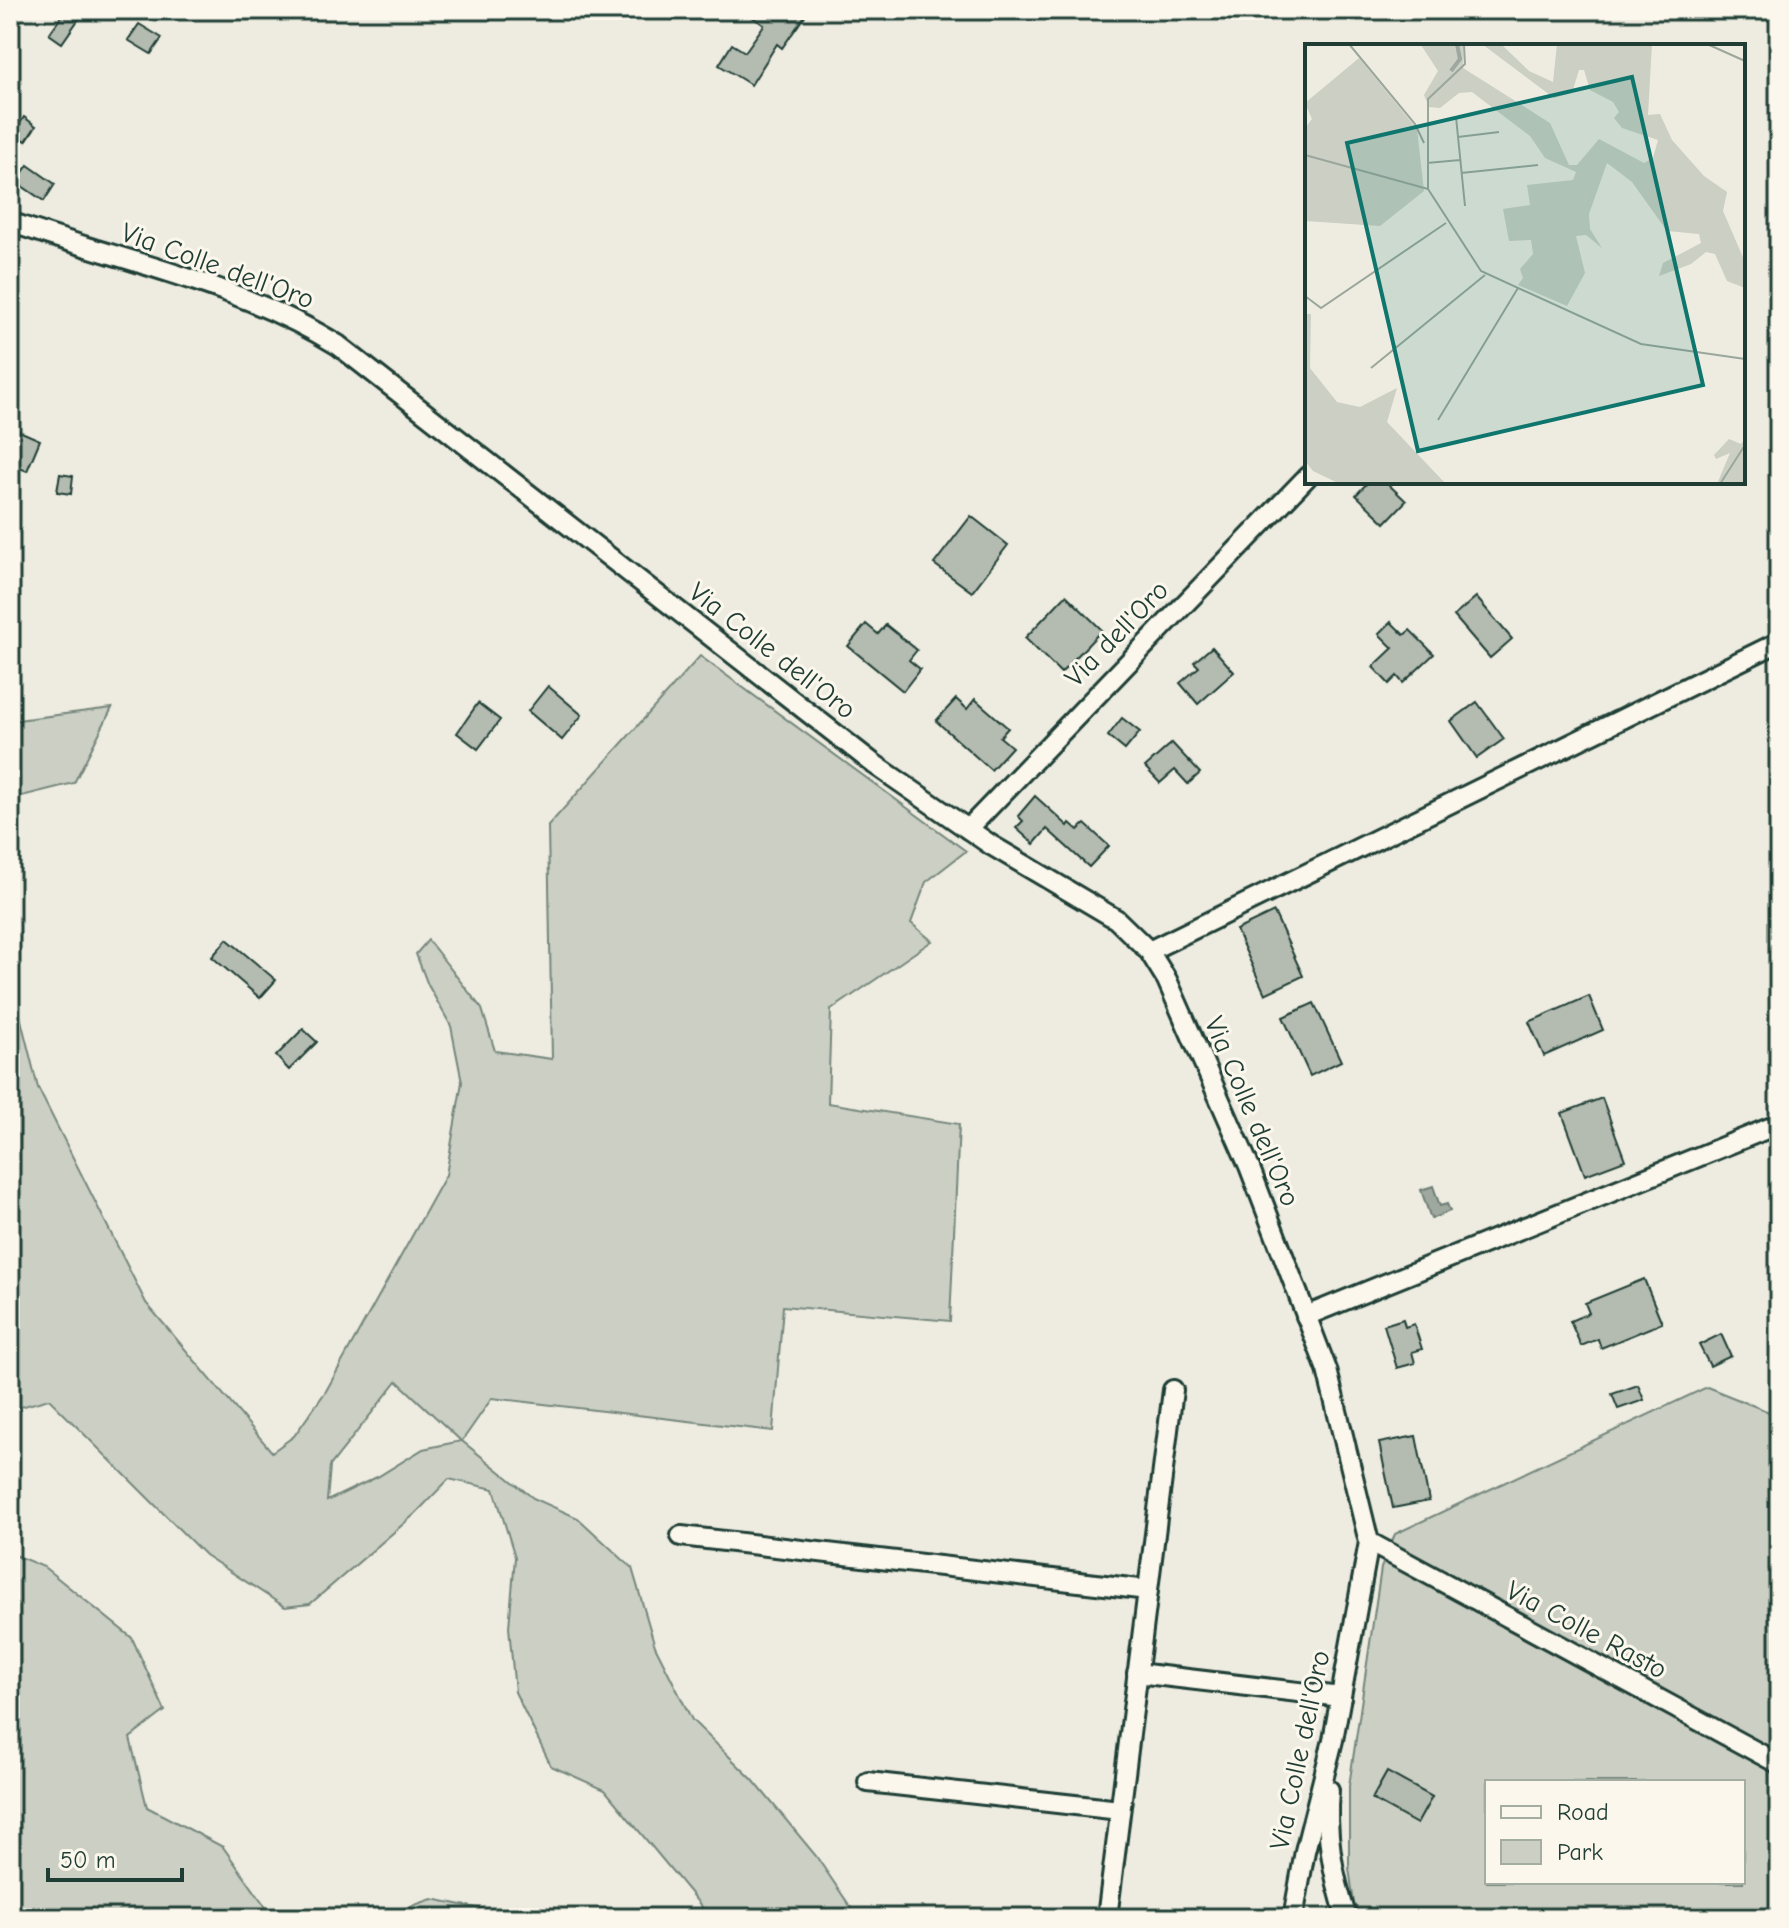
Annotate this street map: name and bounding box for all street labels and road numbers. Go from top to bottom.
street label: Via Colle dell'Oro [117,216,318,316]
street label: Via dell'Oro [1058,574,1175,693]
street label: Via Colle dell'Oro [683,576,862,726]
street label: Via Colle dell'Oro [1198,1012,1306,1211]
street label: Via Colle Rasto [1501,1574,1672,1686]
street label: Via Colle dell'Oro [1263,1648,1337,1853]

